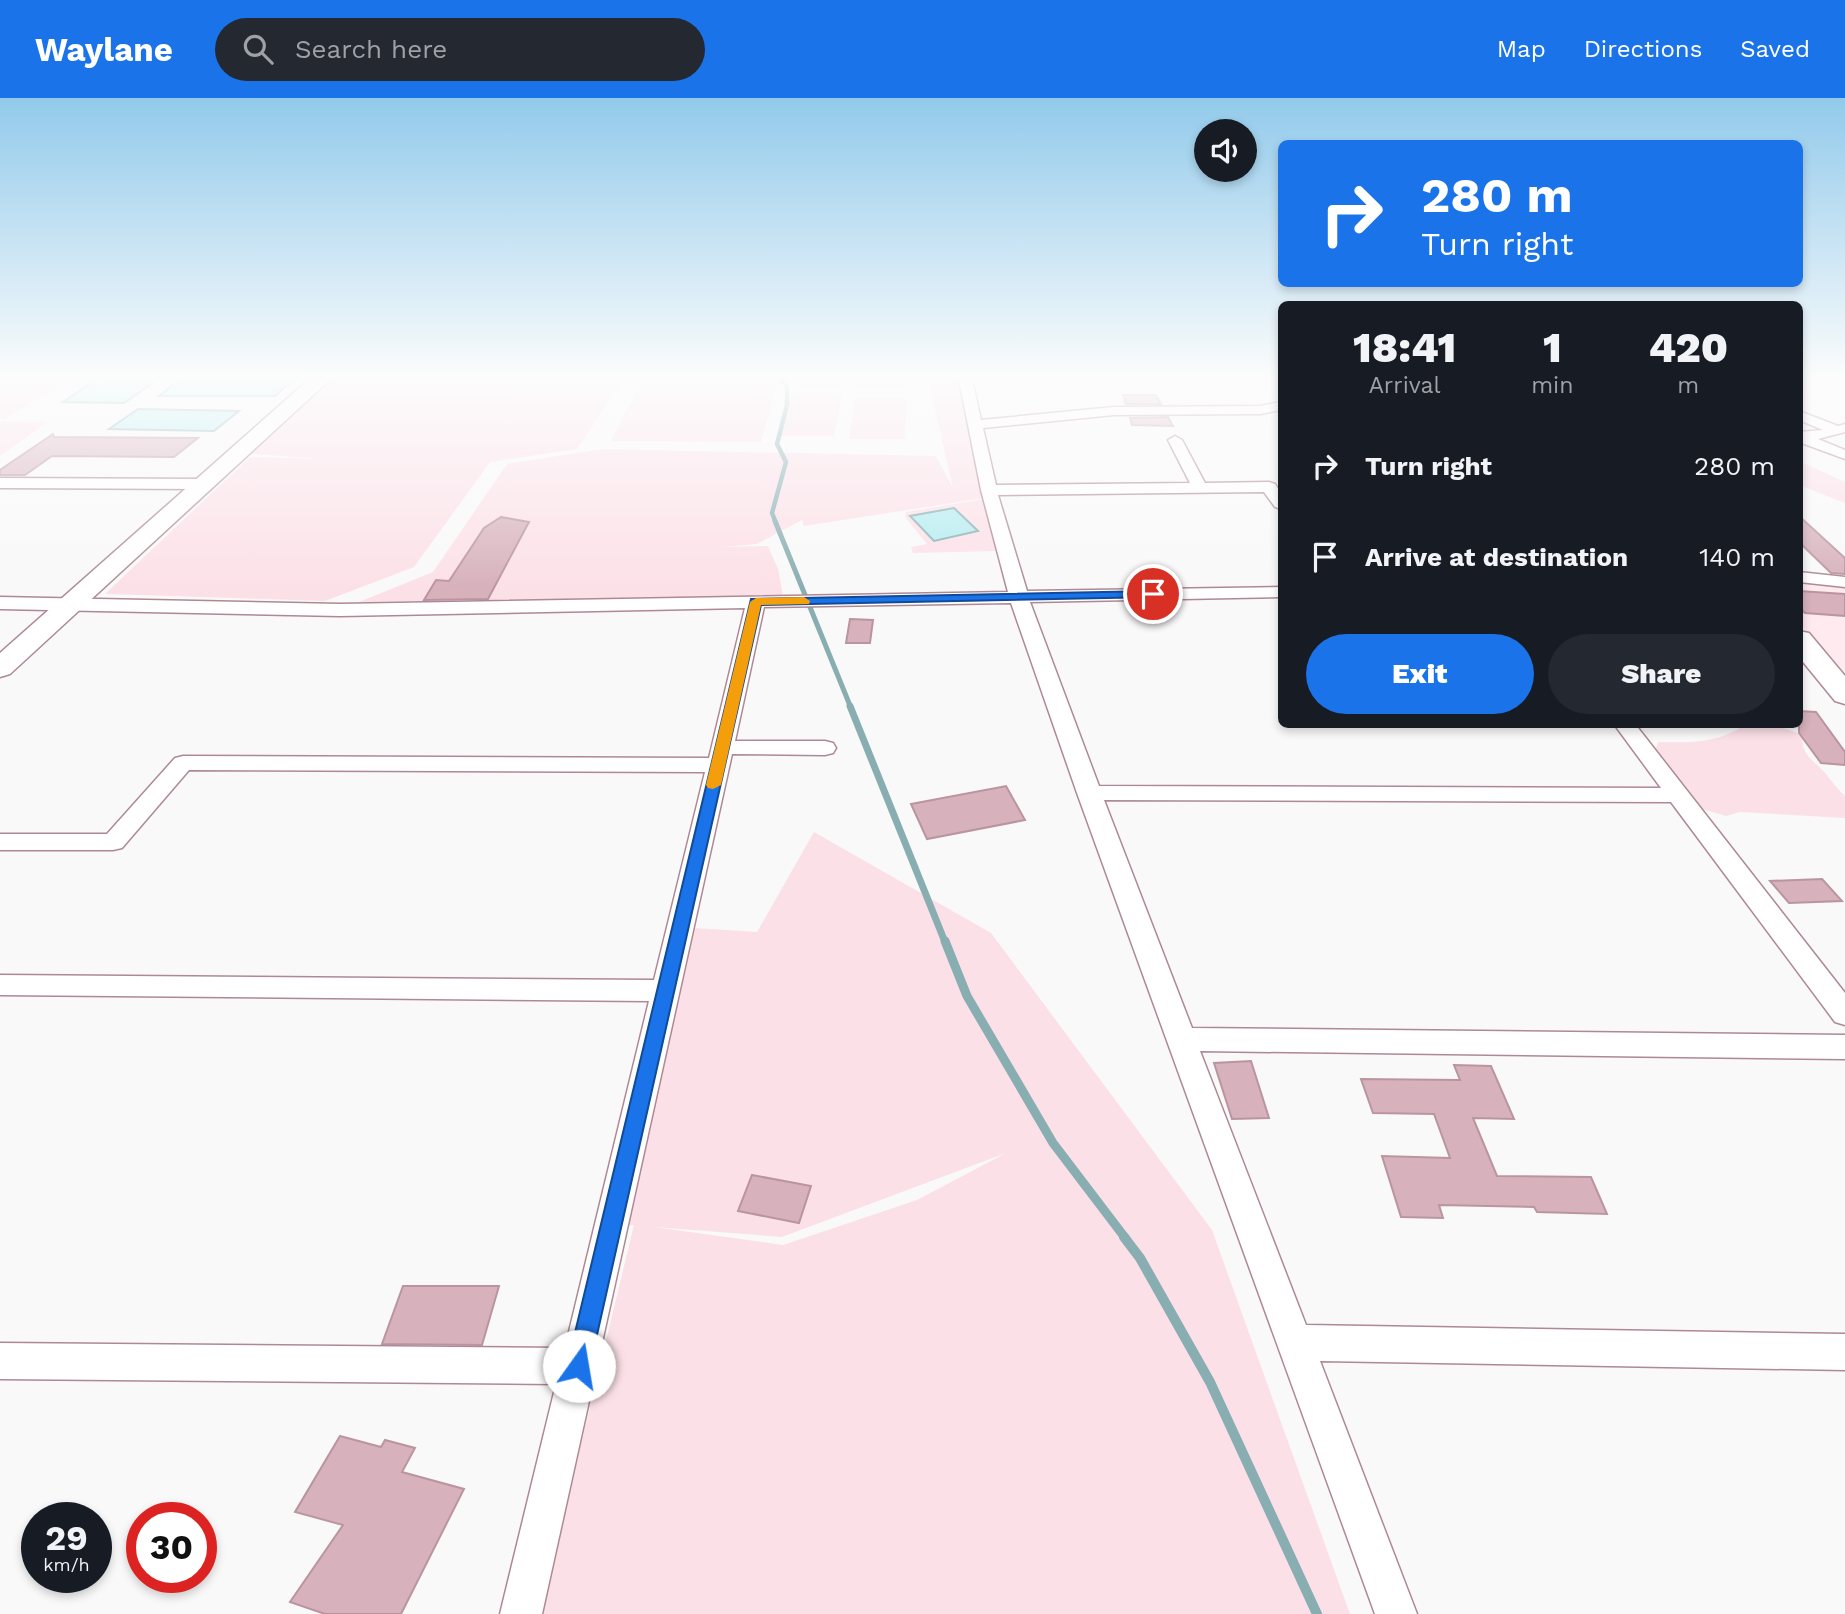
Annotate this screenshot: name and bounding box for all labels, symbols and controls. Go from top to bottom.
search box [215,18,705,81]
text: Waylane [35,30,173,69]
icon: search [239,30,277,68]
text: Search here [295,34,447,64]
text: Map [1497,35,1546,63]
text: Directions [1584,35,1702,63]
text: Saved [1740,35,1810,63]
map controls [1194,119,1257,182]
button: sound [1194,119,1257,182]
text: 280 m [1421,166,1573,224]
icon: right [1306,168,1397,259]
text: Turn right [1421,225,1573,263]
text: 18:41 [1353,323,1456,372]
text: 1 [1543,323,1562,372]
text: 420 [1648,323,1728,372]
text: Arrival [1369,372,1440,399]
text: min [1531,372,1573,399]
text: m [1677,372,1699,399]
icon: right [1306,447,1344,485]
text: Turn right [1365,451,1492,481]
text: 280 m [1694,451,1775,481]
icon: arrive [1306,538,1344,576]
text: Arrive at destination [1365,542,1628,572]
text: 140 m [1699,542,1775,572]
pin [1123,564,1183,624]
icon: arrive [1134,575,1172,613]
button: Exit [1306,634,1534,714]
button: Share [1548,634,1775,714]
position arrow [542,1329,616,1403]
speed limit sign: 30 [126,1502,217,1593]
text: 29 [45,1517,88,1559]
text: km/h [43,1554,90,1575]

